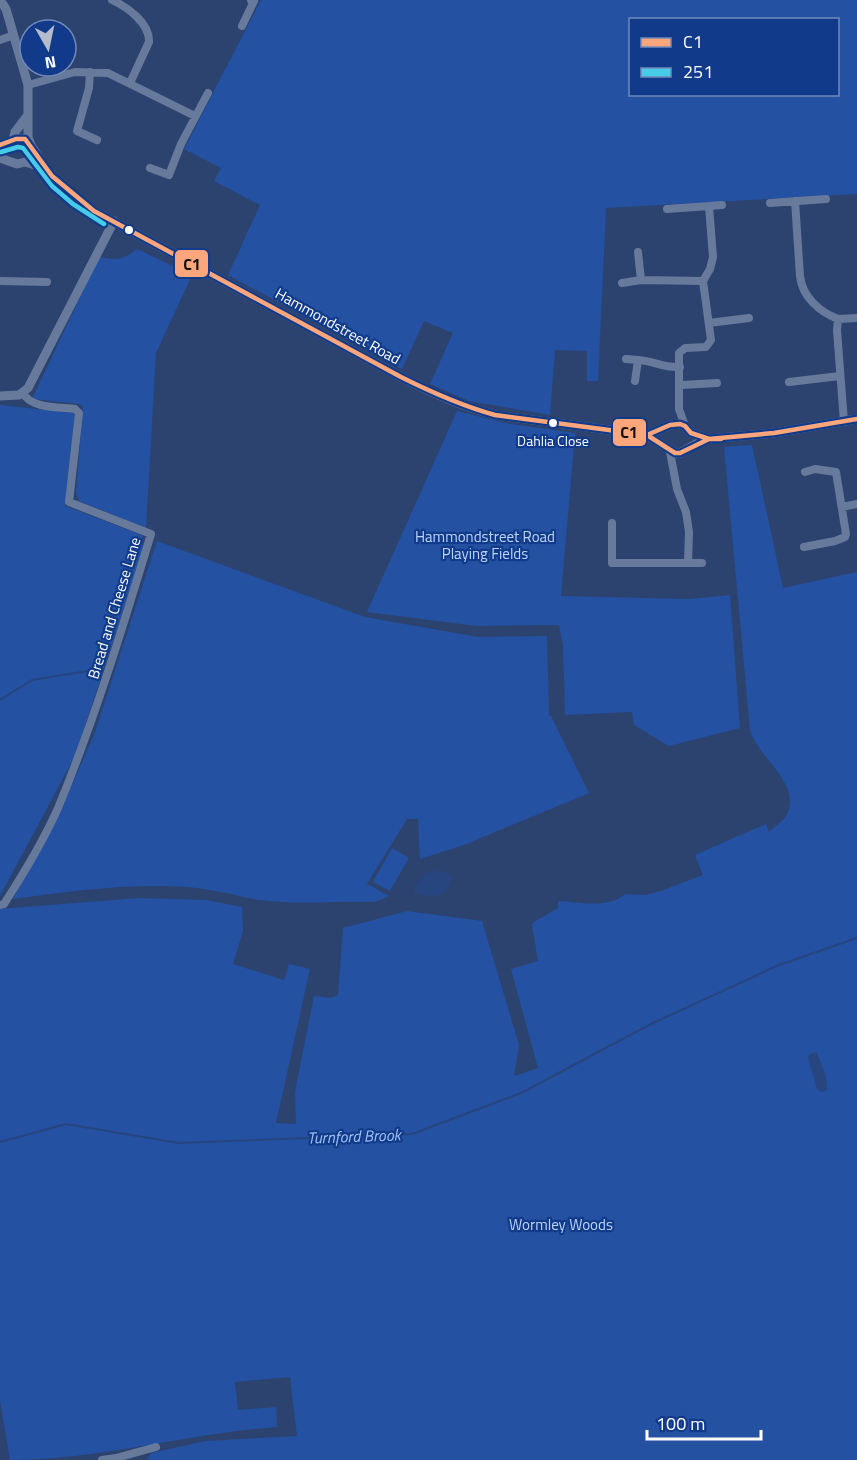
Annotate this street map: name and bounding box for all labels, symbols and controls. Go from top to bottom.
north arrow [18,18,78,78]
legend [629,18,839,96]
text: C1 [683,28,703,55]
text: N [43,50,58,76]
text: 251 [683,58,713,85]
unlabelled marker [123,224,135,236]
line badge: C1 [174,249,209,278]
text: C1 [183,252,201,276]
street label: Hammondstreet Road [271,282,405,370]
marker: Dahlia Close [547,417,559,429]
line badge: C1 [612,418,647,447]
text: C1 [620,420,638,444]
place label: Dahlia Close [517,430,589,451]
park label: Hammondstreet Road Playing Fields [415,525,555,565]
street label: Bread and Cheese Lane [82,534,146,682]
water label: Turnford Brook [307,1122,403,1150]
park label: Wormley Woods [509,1213,613,1236]
scale bar [647,1403,761,1441]
text: 100 m [656,1410,705,1437]

